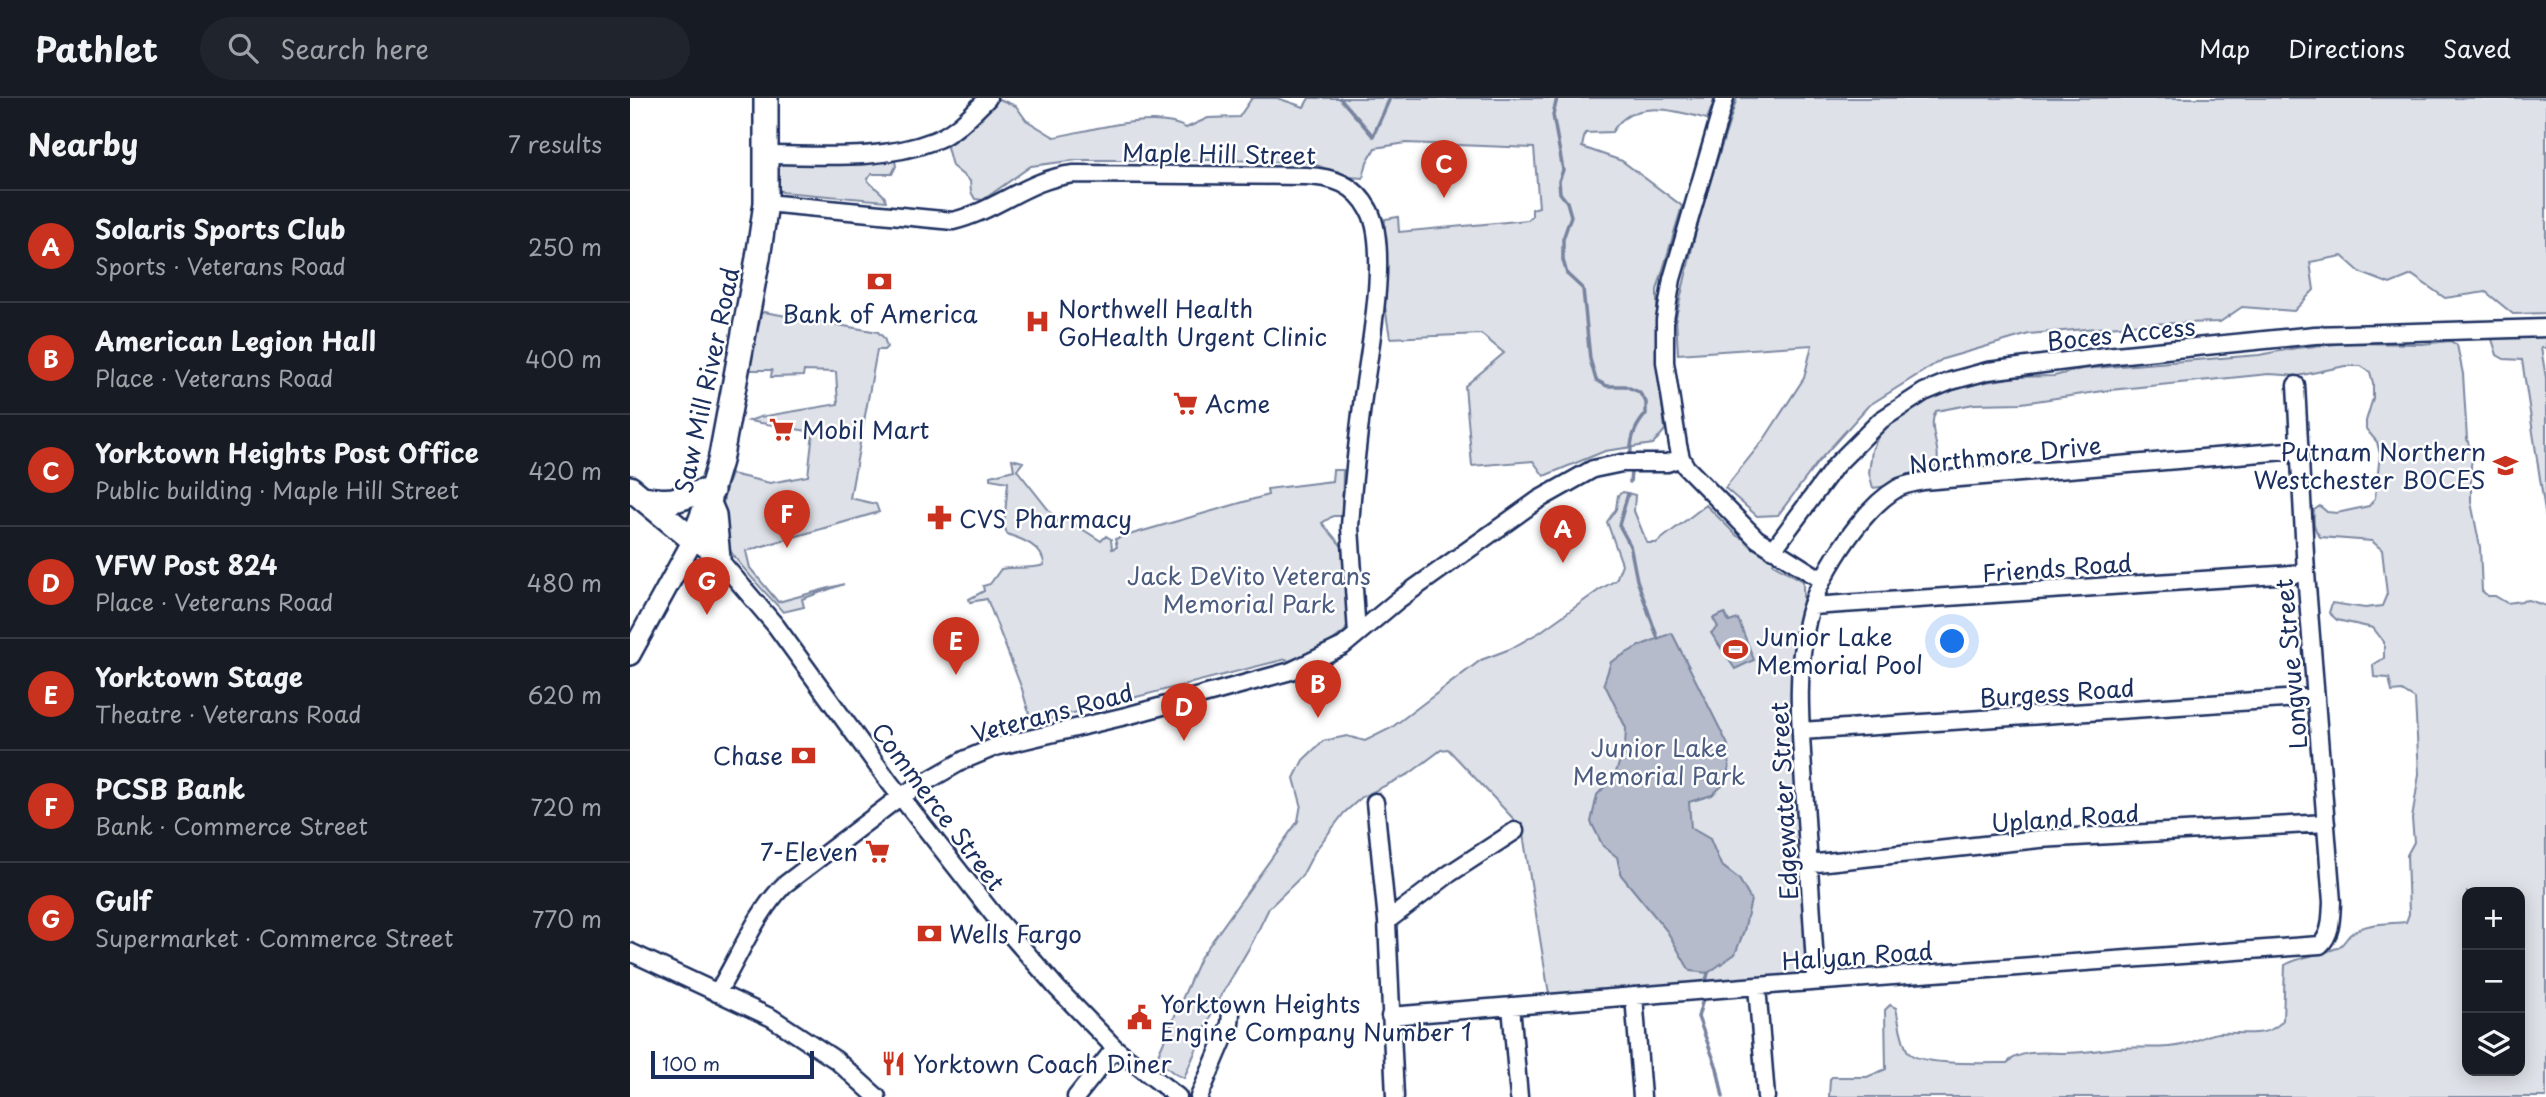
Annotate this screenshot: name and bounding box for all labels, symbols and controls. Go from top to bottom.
search box [200,17,690,80]
text: Pathlet [35,23,158,73]
icon: search [224,29,262,67]
text: Search here [280,29,429,68]
text: Map [2199,30,2250,66]
text: Directions [2288,30,2405,66]
text: Saved [2443,30,2511,66]
text: Nearby [28,121,138,166]
text: 7 results [508,126,602,161]
street label: Maple Hill Street [1122,133,1316,173]
pin: C [1421,140,1467,198]
text: Solaris Sports Club [95,209,346,248]
text: A [42,229,60,264]
text: 250 m [528,229,602,264]
text: Sports · Veterans Road [95,248,346,283]
street label: Saw Mill River Road [664,264,748,496]
bank icon: Bank of America [866,268,894,296]
place label: Northwell Health GoHealth Urgent Clinic [1058,290,1327,354]
place label: Bank of America [782,295,978,331]
street label: Boces Access [2045,307,2197,359]
hospital icon: Northwell Health GoHealth Urgent Clinic [1024,308,1052,336]
text: American Legion Hall [95,321,376,360]
text: B [43,341,59,376]
text: 400 m [525,341,602,376]
text: Place · Veterans Road [95,360,334,395]
place label: Acme [1205,385,1270,421]
supermarket icon: Acme [1171,389,1199,417]
place label: Mobil Mart [802,411,929,447]
supermarket icon: Mobil Mart [768,415,796,443]
street label: Northmore Drive [1907,426,2103,482]
text: Yorktown Heights Post Office [95,433,479,472]
place label: Putnam Northern Westchester BOCES [2253,433,2486,497]
school or university icon: Putnam Northern Westchester BOCES [2492,451,2520,479]
text: C [42,453,60,488]
text: 420 m [528,453,602,488]
text: Public building · Maple Hill Street [95,472,459,507]
pin: F [764,490,810,548]
place label: CVS Pharmacy [959,500,1132,536]
pharmacy icon: CVS Pharmacy [925,504,953,532]
pin: A [1540,505,1586,563]
street label: Friends Road [1981,544,2133,590]
text: VFW Post 824 [95,545,277,584]
pin: G [684,557,730,615]
park label: Jack DeVito Veterans Memorial Park [1127,557,1371,621]
text: D [42,565,60,600]
text: 480 m [527,565,602,600]
street label: Longvue Street [2265,577,2315,751]
text: Place · Veterans Road [95,584,334,619]
pin: E [933,617,979,675]
place label: Junior Lake Memorial Pool [1756,618,1923,682]
your location [1935,624,1969,658]
sports icon: Junior Lake Memorial Pool [1722,636,1750,664]
text: Yorktown Stage [95,657,303,696]
pin: B [1295,660,1341,718]
street label: Burgess Road [1978,669,2136,715]
street label: Veterans Road [967,673,1137,751]
text: E [44,677,58,712]
text: 620 m [528,677,602,712]
pin: D [1161,683,1207,741]
text: Theatre · Veterans Road [95,696,362,731]
street label: Edgewater Street [1760,701,1806,901]
street label: Commerce Street [864,714,1015,898]
park label: Junior Lake Memorial Park [1573,729,1745,793]
place label: Chase [713,737,783,773]
bank icon: Chase [789,741,817,769]
text: PCSB Bank [95,769,245,808]
text: F [44,789,58,824]
text: 720 m [530,789,602,824]
street label: Upland Road [1990,794,2140,840]
text: Bank · Commerce Street [95,808,368,843]
place label: 7-Eleven [760,833,858,869]
supermarket icon: 7-Eleven [864,837,892,865]
text: Gulf [95,881,151,920]
map controls [2462,887,2525,1076]
button: + [2462,887,2525,950]
text: G [42,901,60,936]
text: 770 m [532,901,602,936]
place label: Wells Fargo [949,915,1082,951]
bank icon: Wells Fargo [915,919,943,947]
text: Supermarket · Commerce Street [95,920,453,955]
street label: Halyan Road [1780,932,1934,978]
button: − [2462,950,2525,1013]
place label: Yorktown Heights Engine Company Number 1 [1160,985,1472,1049]
public building icon: Yorktown Heights Engine Company Number 1 [1126,1003,1154,1031]
button: layers [2462,1013,2525,1076]
place label: Yorktown Coach Diner [913,1045,1172,1081]
scale bar [651,1048,814,1080]
text: 100 m [662,1049,720,1077]
restaurant icon: Yorktown Coach Diner [879,1049,907,1077]

